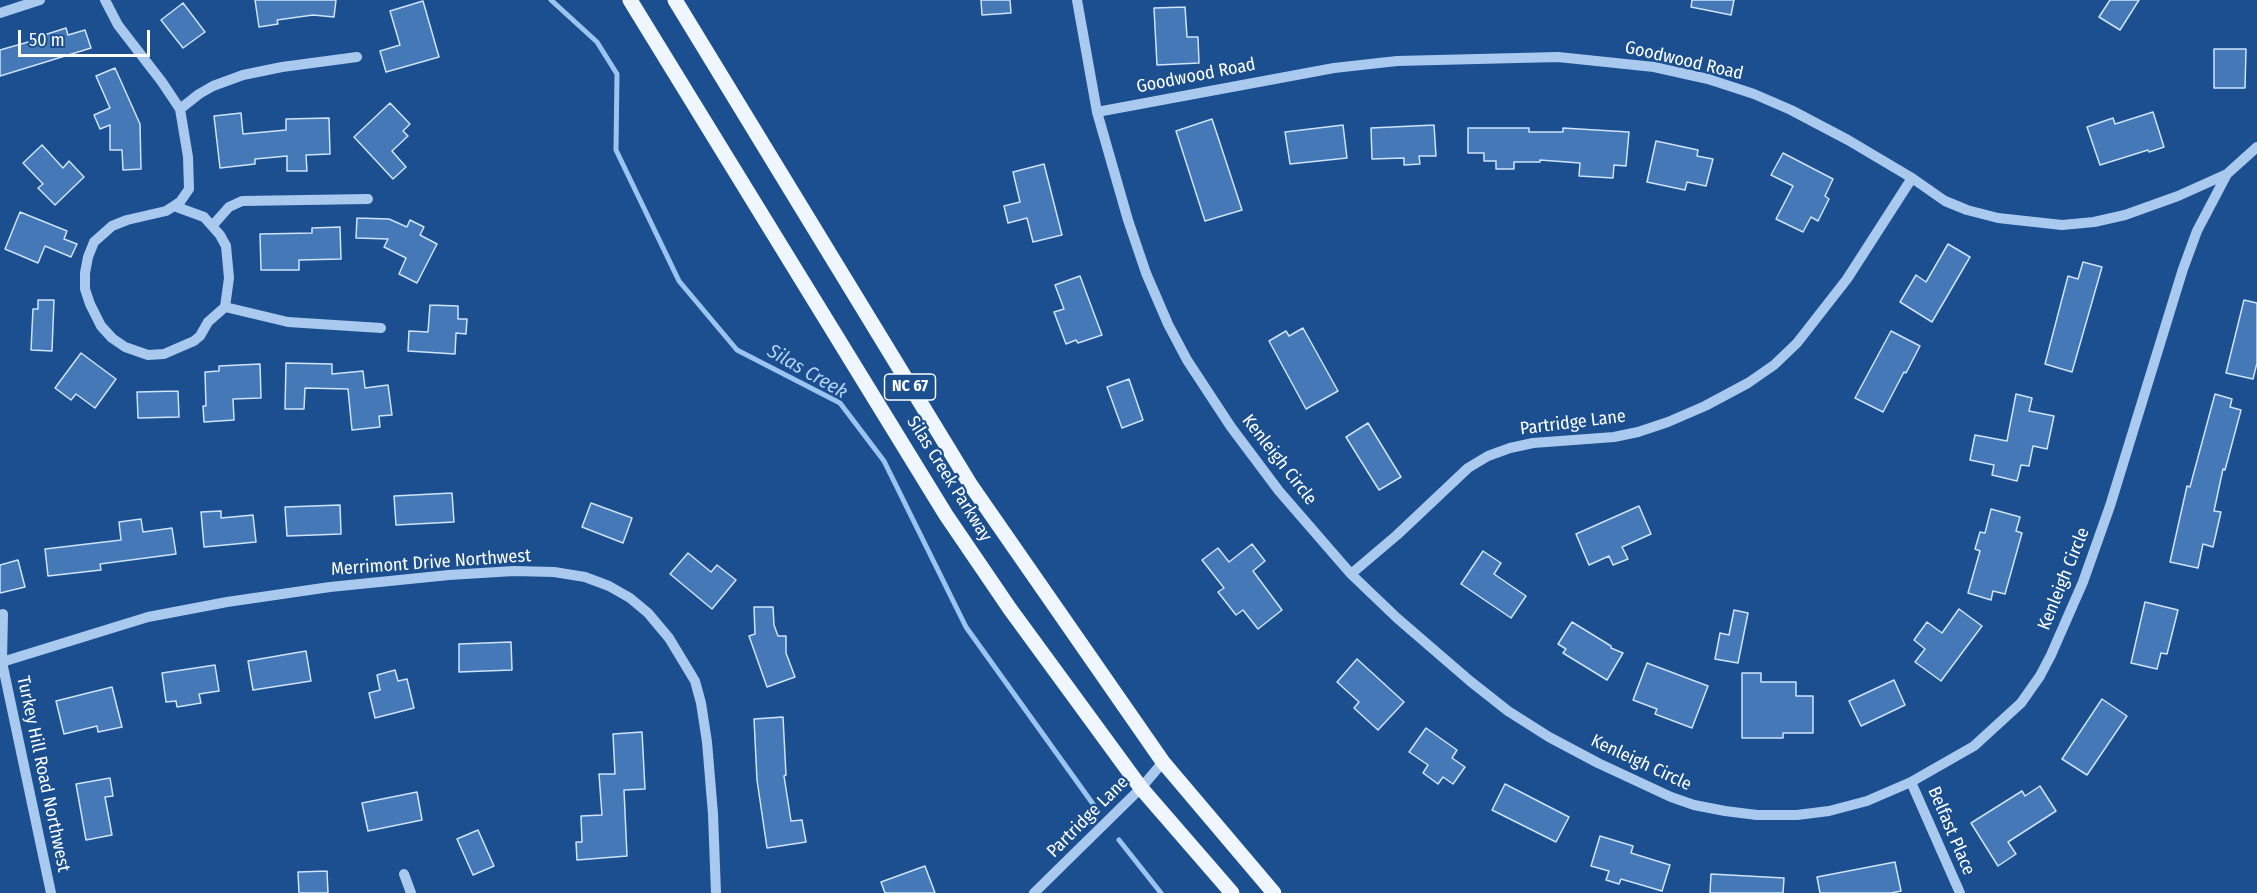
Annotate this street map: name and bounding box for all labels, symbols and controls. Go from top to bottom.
scale bar [21,18,153,56]
text: 50 m [29,29,65,51]
street label: Goodwood Road [1623,37,1745,85]
street label: Goodwood Road [1135,54,1257,98]
water label: Silas Creek [763,340,851,404]
road number: NC 67 [884,374,936,400]
street label: Partridge Lane [1519,406,1627,440]
street label: Kenleigh Circle [1237,411,1321,509]
street label: Silas Creek Parkway [902,412,996,546]
street label: Kenleigh Circle [2034,525,2094,633]
street label: Merrimont Drive Northwest [330,545,532,581]
street label: Turkey Hill Road Northwest [12,674,74,874]
street label: Kenleigh Circle [1587,730,1695,796]
street label: Partridge Lane [1043,772,1133,862]
street label: Belfast Place [1923,783,1979,879]

